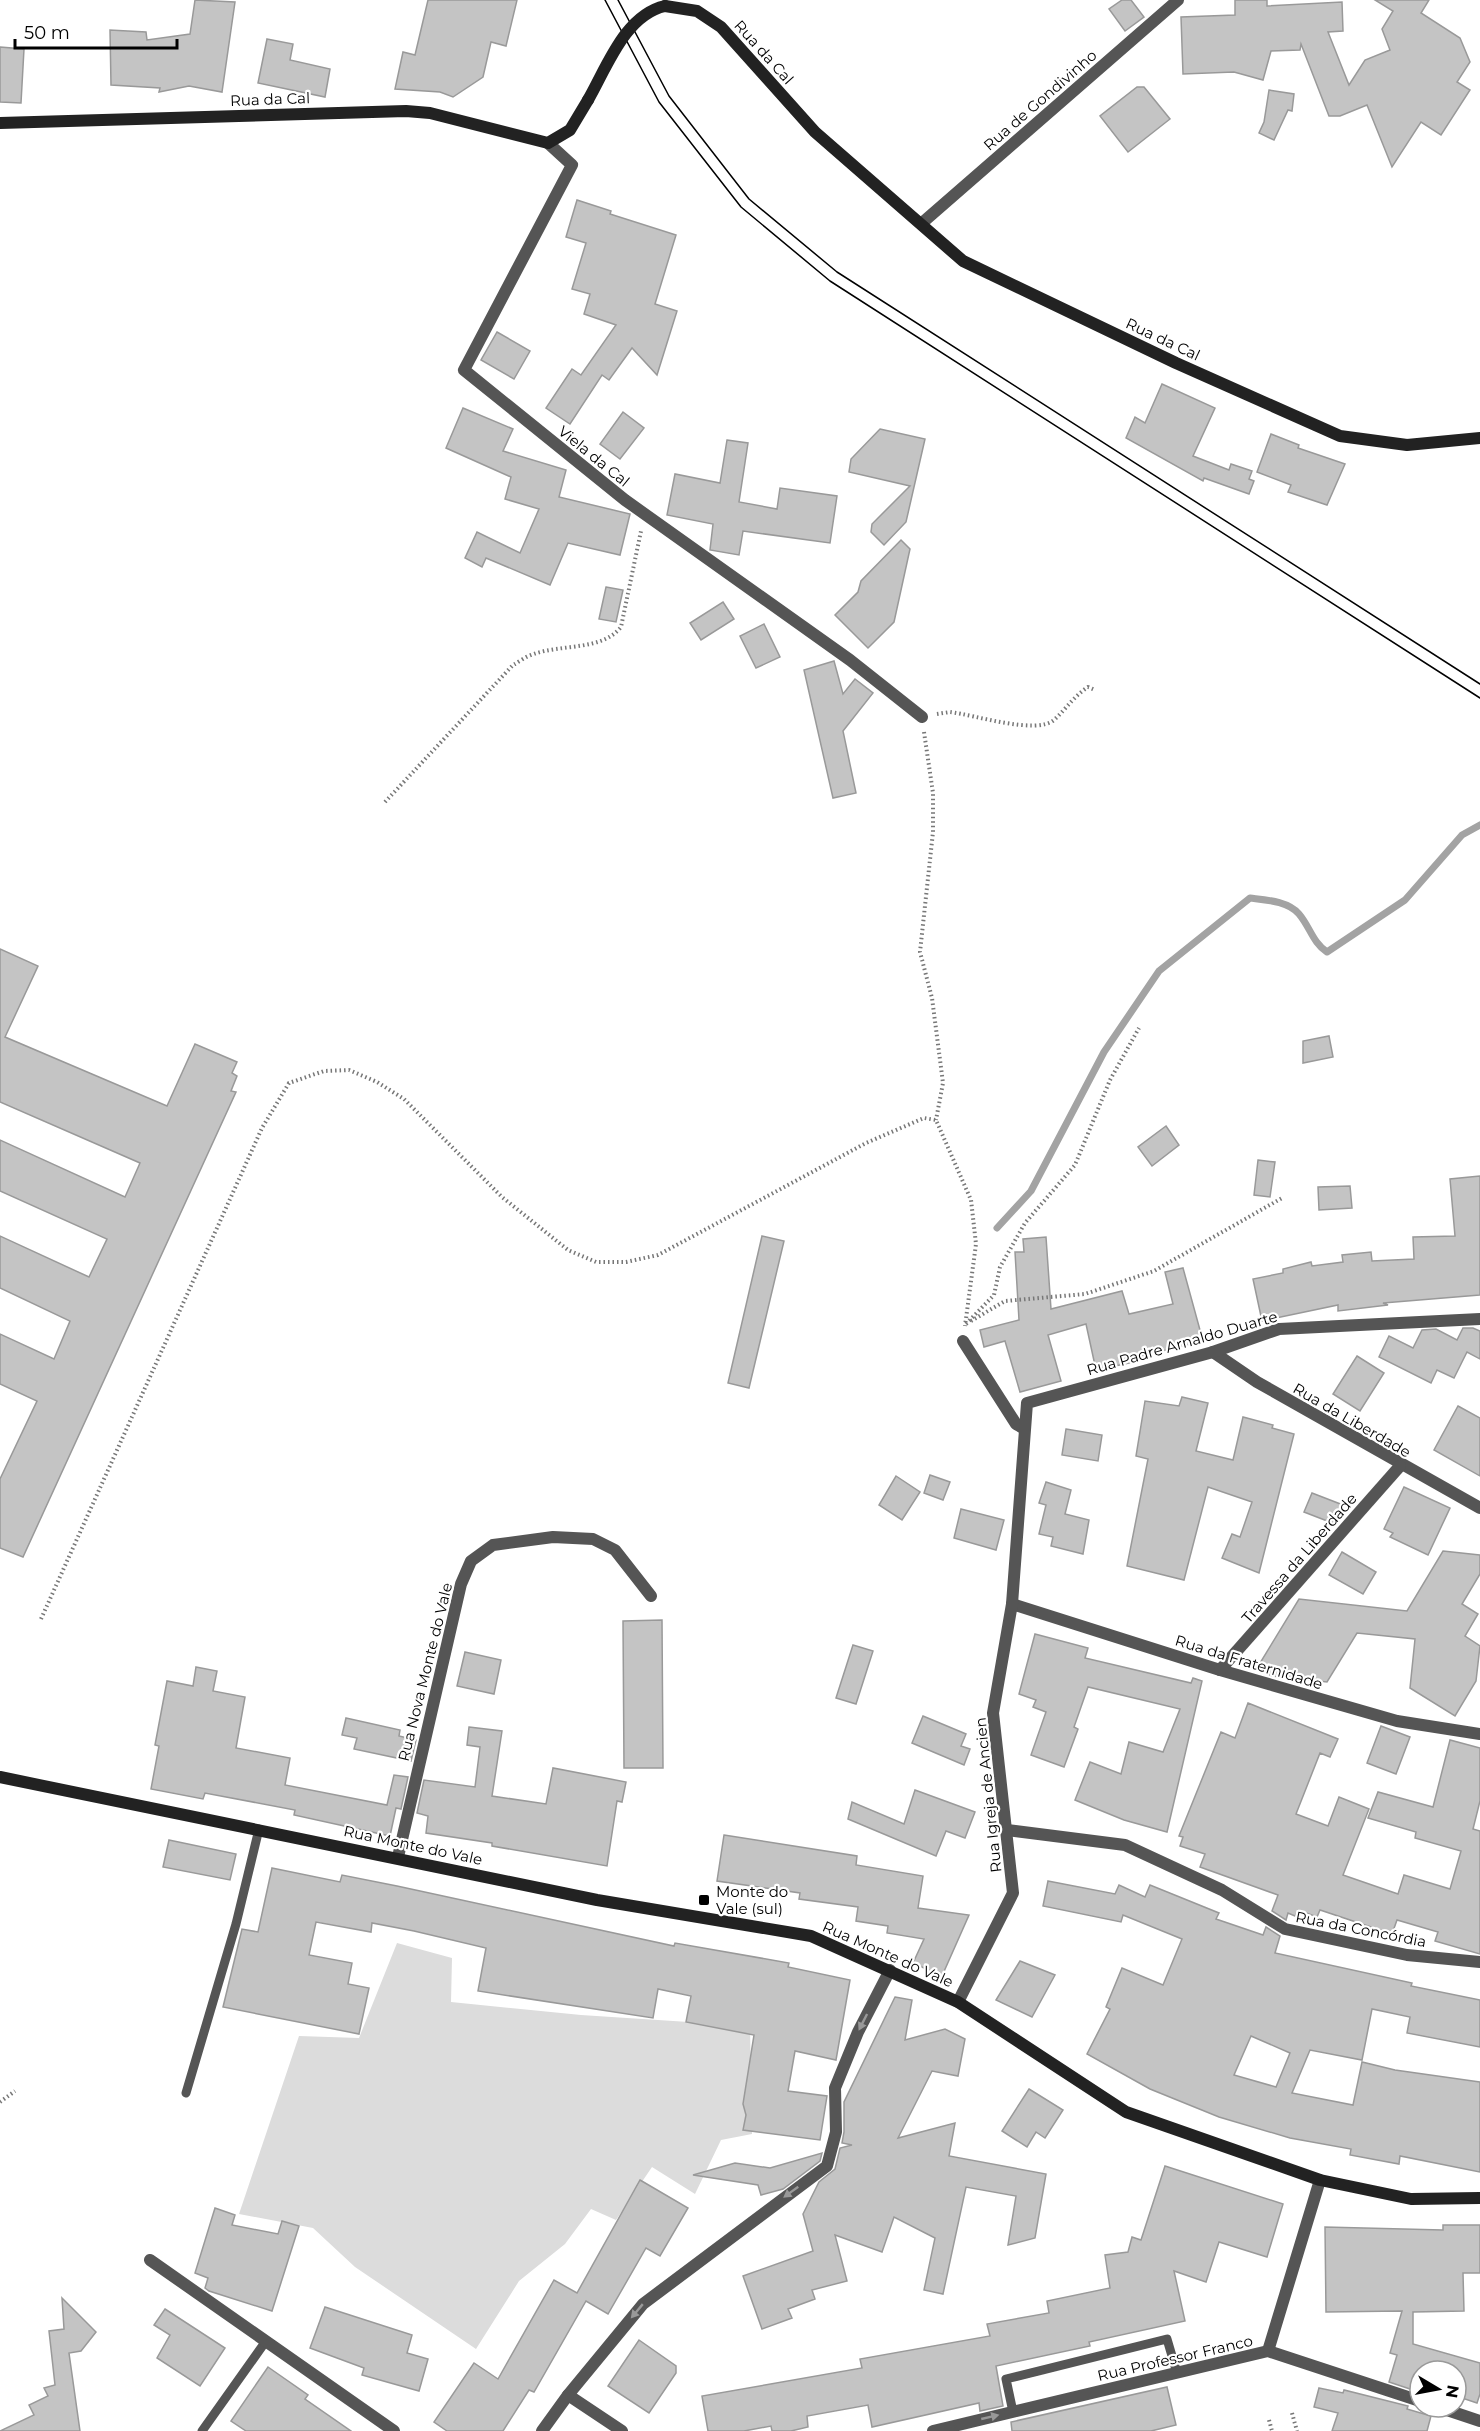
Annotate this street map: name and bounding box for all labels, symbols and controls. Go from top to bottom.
scale bar [15,12,177,50]
street label: Rua da Cal [730,16,798,88]
text: 50 m [24,22,70,44]
street label: Rua de Gondivinho [979,46,1101,154]
street label: Rua da Cal [230,88,310,110]
street label: Rua da Cal [1123,313,1203,365]
street label: Viela da Cal [554,421,634,491]
street label: Rua Padre Arnaldo Duarte [1084,1307,1280,1379]
street label: Rua da Liberdade [1290,1379,1414,1461]
street label: Travessa da Liberdade [1237,1489,1361,1627]
street label: Rua Nova Monte do Vale [394,1581,456,1763]
street label: Rua da Fraternidade [1173,1630,1325,1694]
street label: Rua Igreja de Ancien [970,1717,1006,1873]
street label: Rua Monte do Vale [342,1821,484,1869]
place label: Monte do Vale (sul) [716,1882,788,1918]
marker: Monte do Vale (sul) [697,1893,711,1907]
street label: Rua da Concórdia [1294,1907,1428,1951]
street label: Rua Monte do Vale [820,1917,956,1991]
one-way arrow [858,2014,867,2031]
one-way arrow [783,2186,799,2198]
one-way arrow [631,2303,644,2318]
street label: Rua Professor Franco [1095,2331,1255,2385]
north arrow [1408,2359,1468,2419]
text: N [1442,2383,1463,2400]
one-way arrow [980,2412,999,2422]

